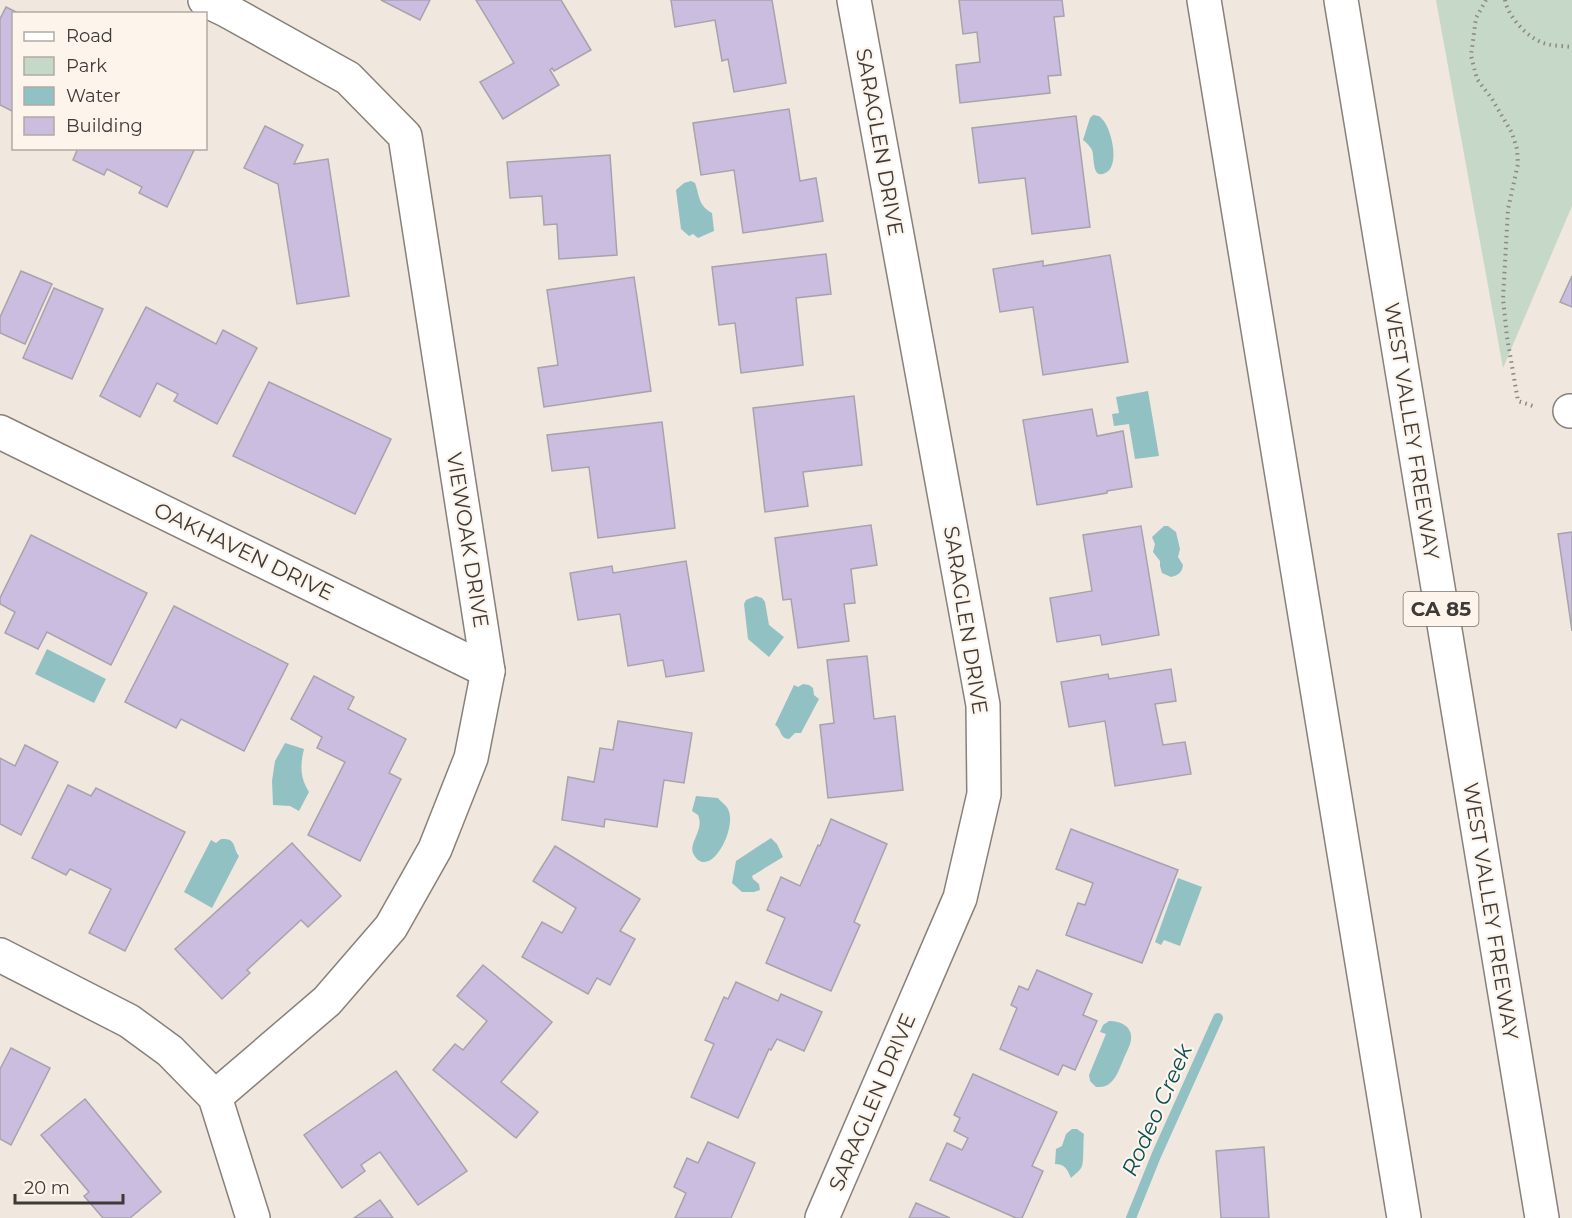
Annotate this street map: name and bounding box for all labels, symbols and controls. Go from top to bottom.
legend [12,12,207,150]
text: Road [66,25,113,47]
street label: SARAGLEN DRIVE [851,46,909,238]
text: Park [66,55,107,77]
text: Water [66,85,121,107]
text: Building [66,115,143,137]
street label: WEST VALLEY FREEWAY [1379,301,1445,562]
street label: VIEWOAK DRIVE [442,451,494,629]
street label: OAKHAVEN DRIVE [150,497,338,605]
street label: SARAGLEN DRIVE [939,524,993,716]
road number: CA 85 [1404,592,1478,626]
street label: WEST VALLEY FREEWAY [1458,781,1524,1042]
street label: SARAGLEN DRIVE [823,1010,921,1194]
water label: Rodeo Creek [1116,1039,1198,1180]
scale bar [15,1167,123,1205]
text: 20 m [24,1177,70,1199]

